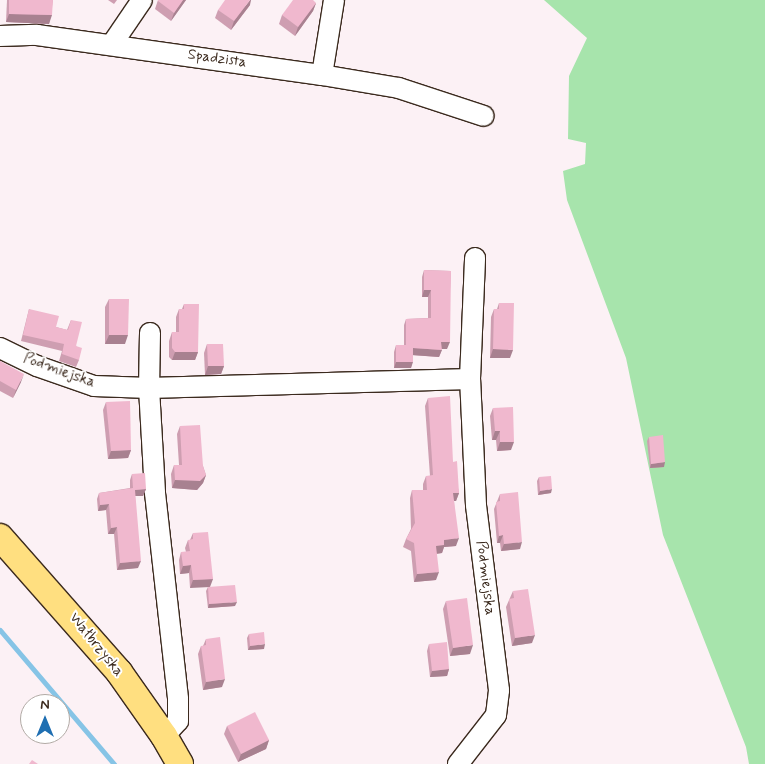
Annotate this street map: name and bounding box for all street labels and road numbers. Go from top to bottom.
street label: Spadzista [186,46,248,72]
street label: Podmiejska [21,350,97,392]
street label: Podmiejska [472,540,498,616]
street label: Wałbrzyska [65,610,127,680]

